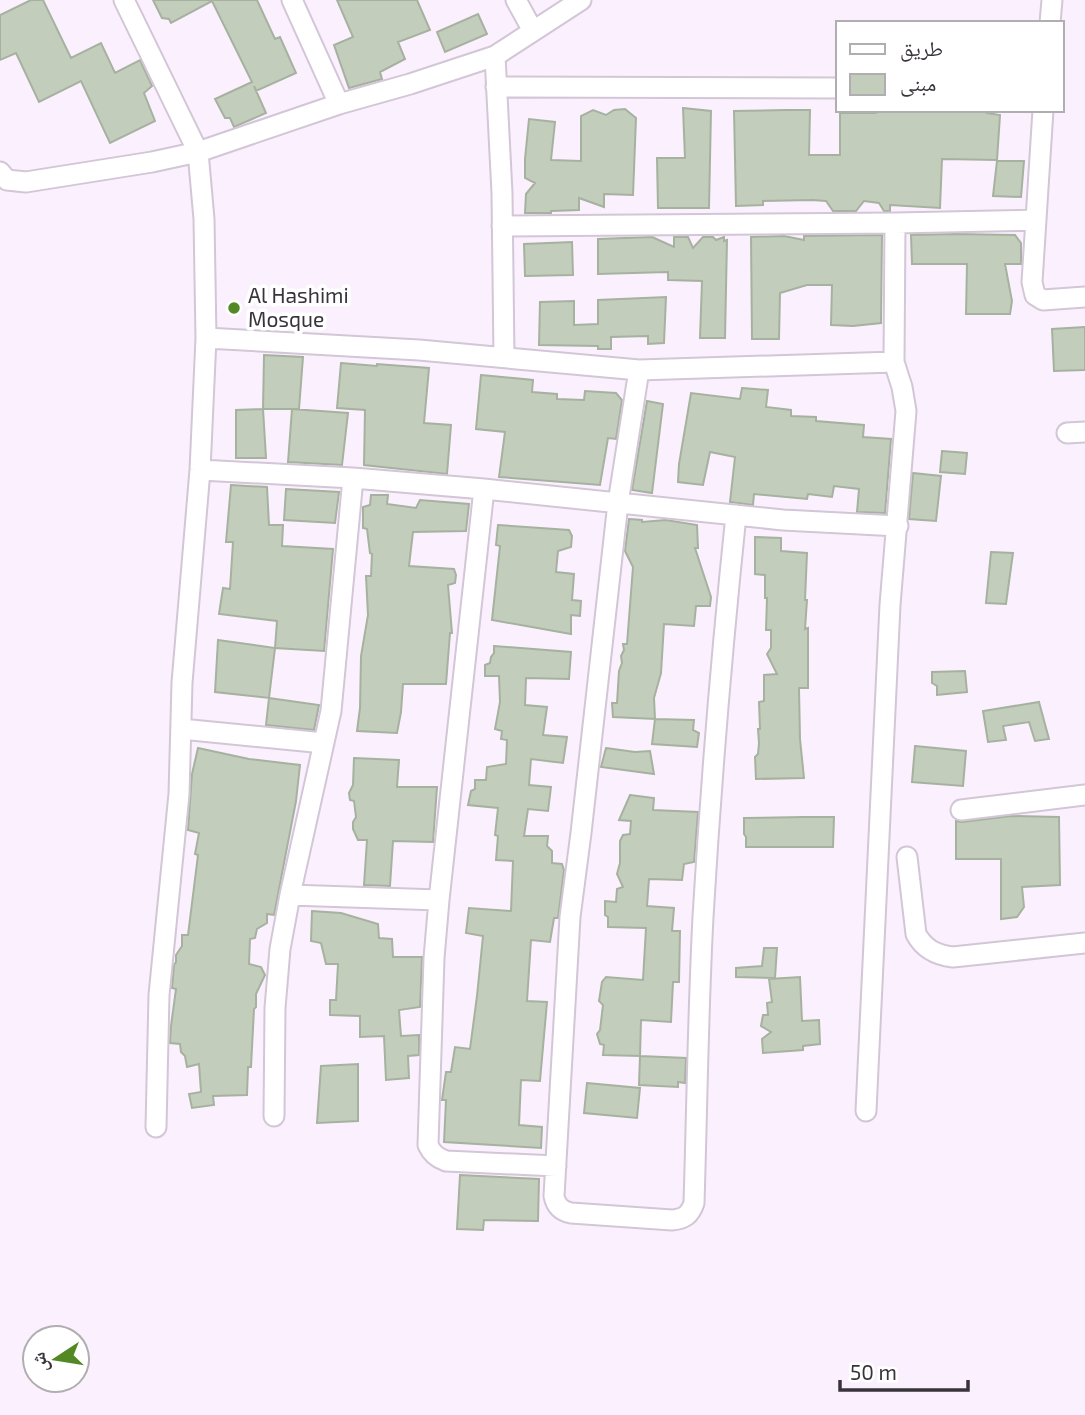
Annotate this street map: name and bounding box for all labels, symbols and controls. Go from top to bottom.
legend [836,21,1064,112]
text: طريق [900,35,943,62]
text: مبنى [900,70,936,97]
place label: Al Hashimi Mosque [248,282,349,331]
marker: Al Hashimi Mosque [226,300,242,316]
north arrow [21,1324,91,1394]
scale bar [840,1348,968,1392]
text: ش [26,1350,53,1375]
text: 50 m [850,1359,897,1384]

